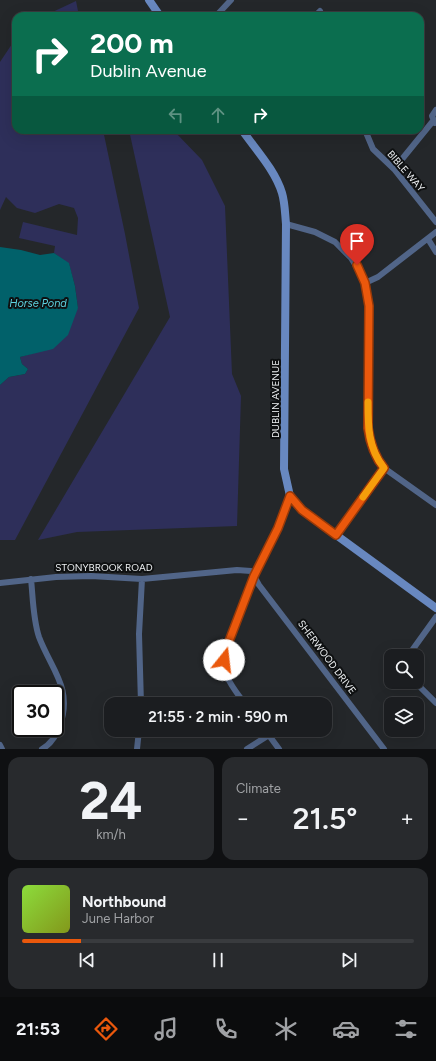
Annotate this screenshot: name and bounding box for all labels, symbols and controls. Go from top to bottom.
text: 200 m [90,26,174,60]
icon: right [24,28,76,80]
text: Dublin Avenue [90,60,206,82]
icon: left [165,104,187,126]
icon: ahead [207,104,229,126]
icon: right [249,104,271,126]
street label: BIBLE WAY [385,148,427,194]
pin [340,224,374,265]
icon: arrive [346,230,368,252]
water label: Horse Pond [9,297,67,310]
street label: DUBLIN AVENUE [269,360,282,438]
street label: STONYBROOK ROAD [55,561,153,574]
street label: SHERWOOD DRIVE [295,618,359,697]
position arrow [203,639,245,681]
map controls [384,649,424,737]
button: search [384,649,424,689]
speed limit sign: 30 [12,685,64,737]
button: layers [384,697,424,737]
text: 21:55 · 2 min · 590 m [148,708,288,726]
text: 24 [79,770,143,832]
text: Climate [236,781,281,796]
text: 21.5° [292,800,358,837]
text: − [236,805,250,832]
text: + [400,805,414,832]
text: km/h [96,827,126,842]
text: Northbound [82,893,166,911]
text: June Harbor [82,911,154,926]
icon: previous [76,949,98,971]
icon: pause [207,949,229,971]
icon: next [338,949,360,971]
icon: directions [92,1015,120,1043]
icon: music [152,1015,180,1043]
icon: phone [212,1015,240,1043]
icon: climate [272,1015,300,1043]
icon: car [332,1015,360,1043]
icon: filters [392,1015,420,1043]
text: 21:53 [16,1018,60,1040]

